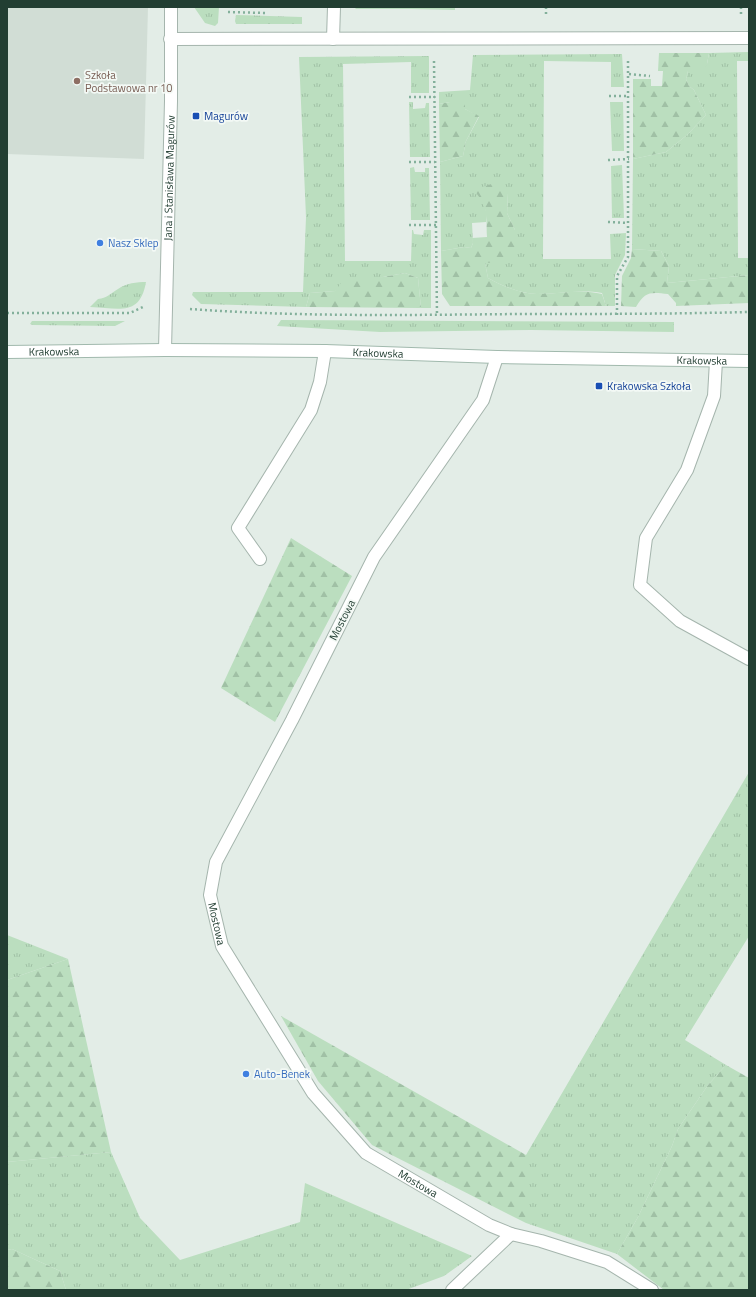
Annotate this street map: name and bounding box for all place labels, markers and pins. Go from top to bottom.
place label: Szkoła Podstawowa nr 10 [85,67,172,96]
marker: Szkoła Podstawowa nr 10 [72,76,82,86]
place label: Magurów [204,108,249,124]
marker: Magurów [191,111,201,121]
place label: Nasz Sklep [108,235,159,251]
marker: Nasz Sklep [95,238,105,248]
place label: Krakowska Szkoła [607,378,691,394]
marker: Krakowska Szkoła [594,381,604,391]
place label: Auto-Benek [254,1066,311,1082]
marker: Auto-Benek [241,1069,251,1079]

